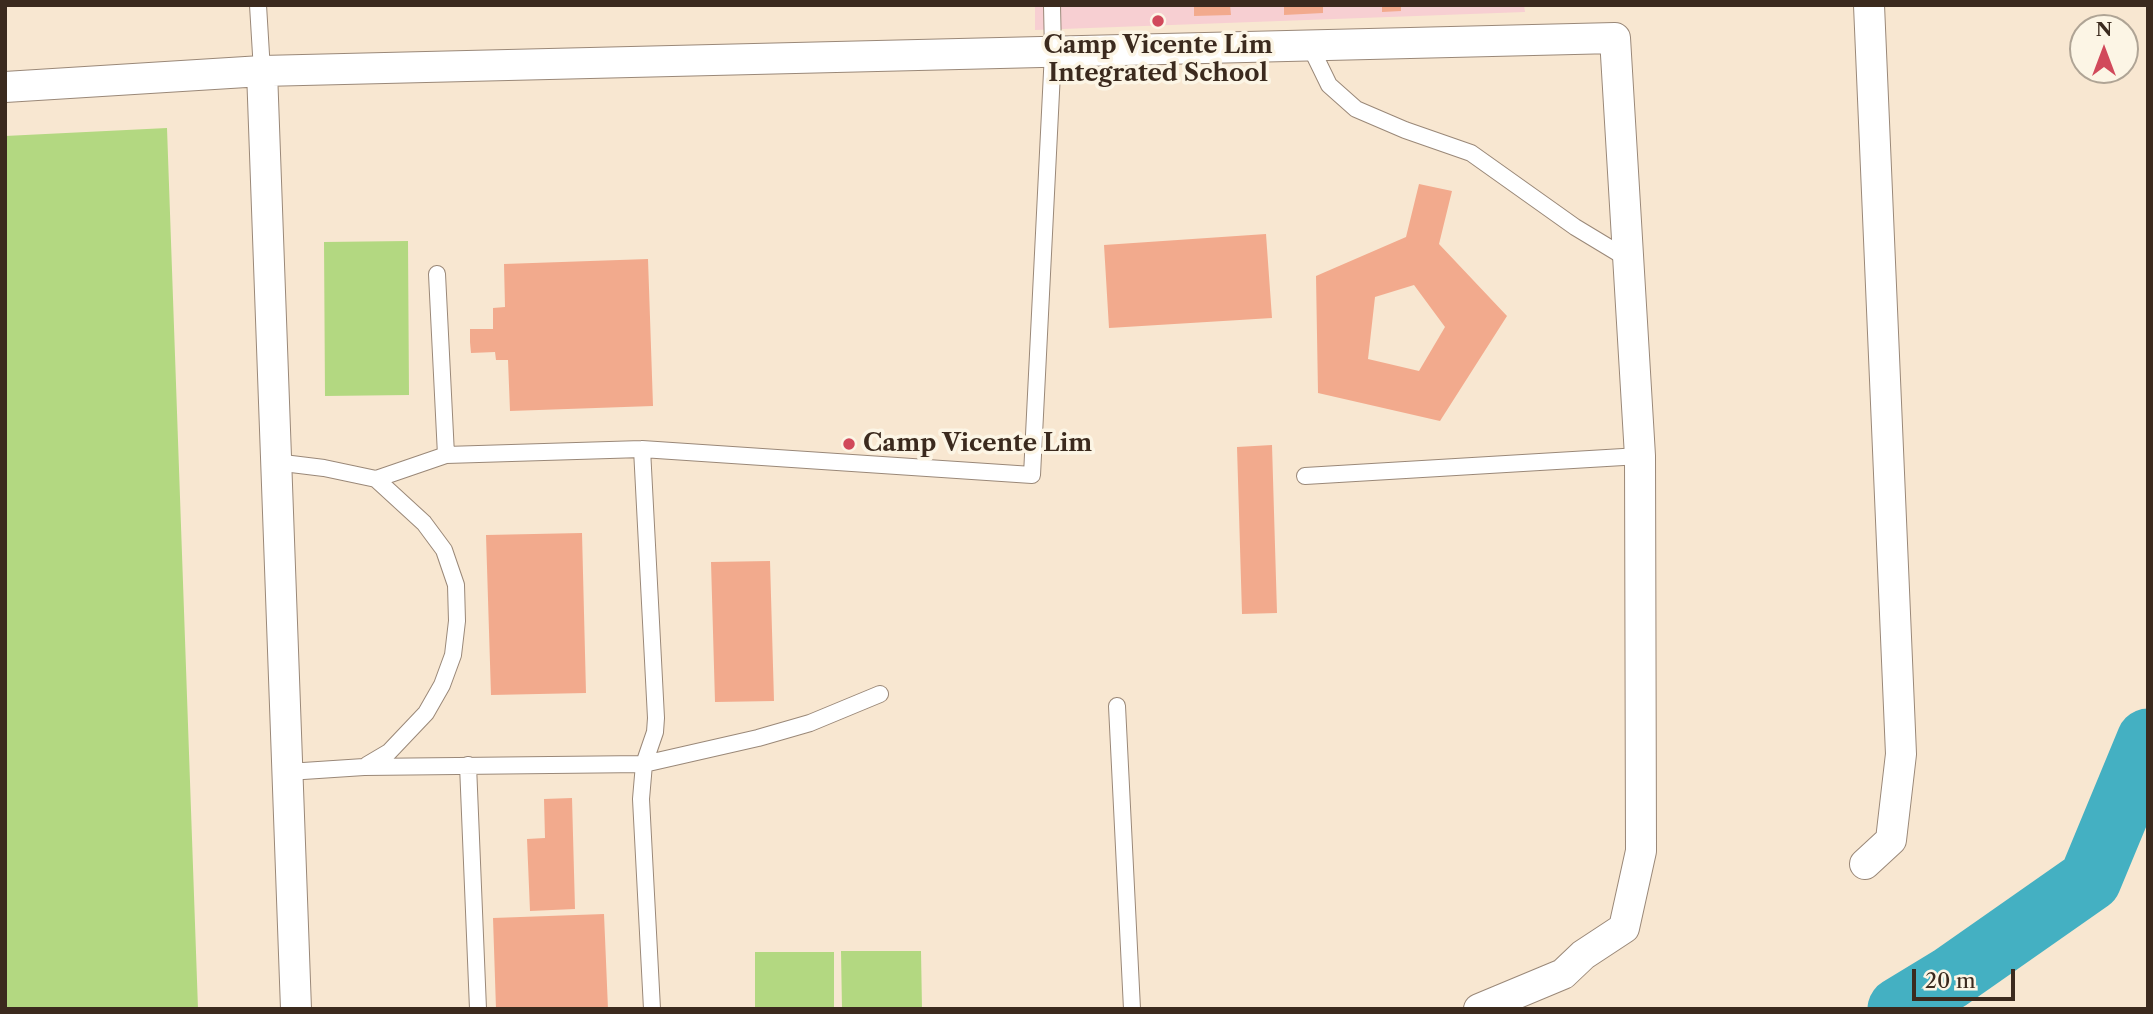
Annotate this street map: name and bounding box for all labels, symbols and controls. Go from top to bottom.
marker: Camp Vicente Lim Integrated School [1150,13,1166,29]
north arrow [2069,14,2139,84]
text: N [2096,18,2112,41]
place label: Camp Vicente Lim Integrated School [1043,32,1273,88]
place label: Camp Vicente Lim [863,430,1092,458]
marker: Camp Vicente Lim [841,436,857,452]
scale bar [1915,954,2018,998]
text: 20 m [1925,968,1976,993]

